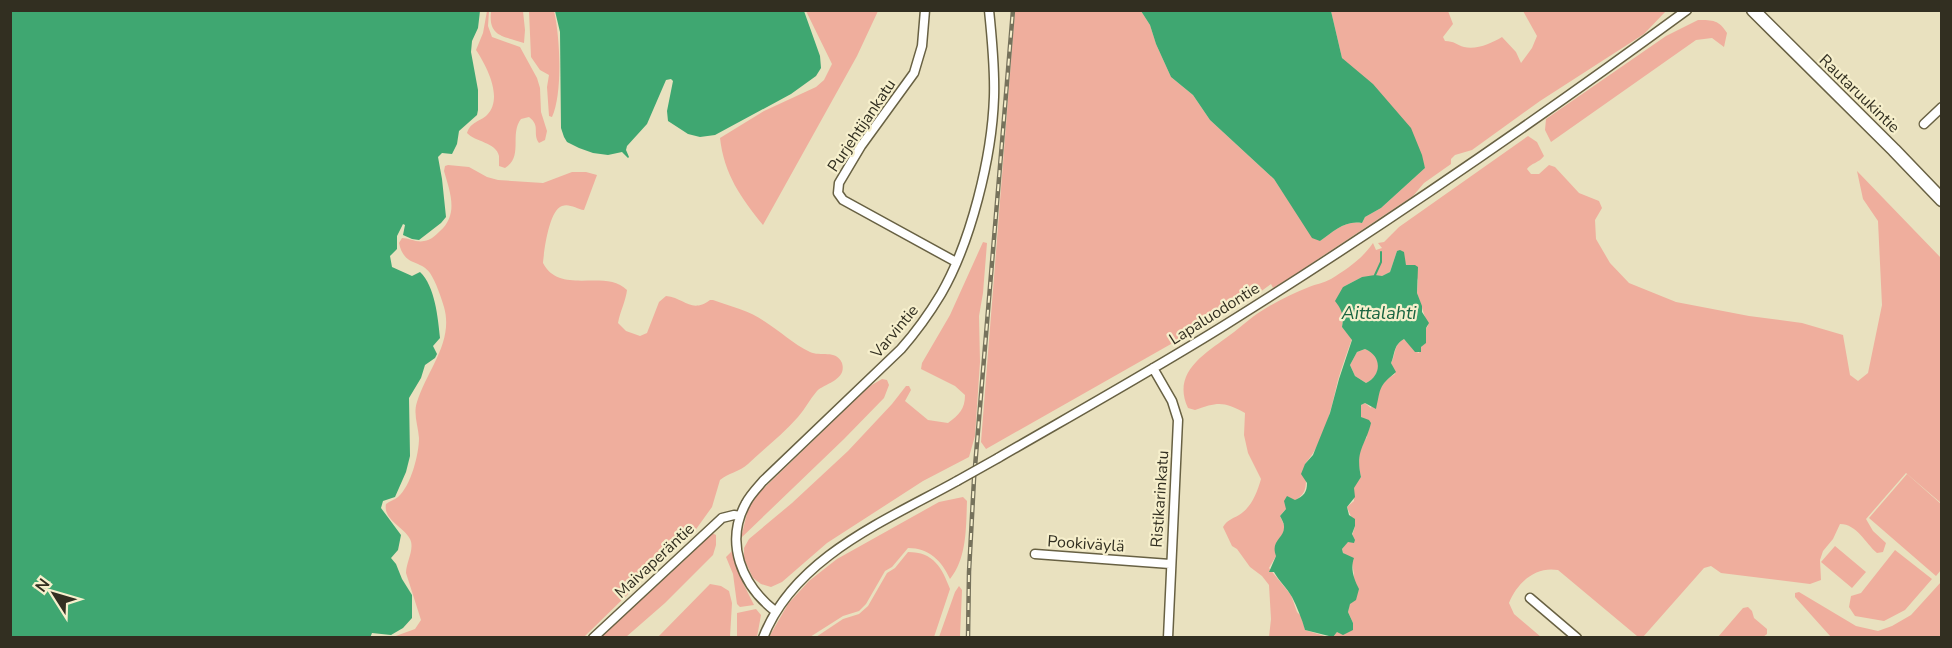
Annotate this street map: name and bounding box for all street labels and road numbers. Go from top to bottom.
street label: Rautaruukintie [1814,50,1905,138]
street label: Purjehtijankatu [823,75,901,176]
street label: Lapaluodontie [1165,277,1264,350]
street label: Varvintie [865,300,924,364]
street label: Ristikarinkatu [1146,450,1174,548]
street label: Maivaperäntie [610,518,699,603]
street label: Pookiväylä [1047,530,1125,558]

